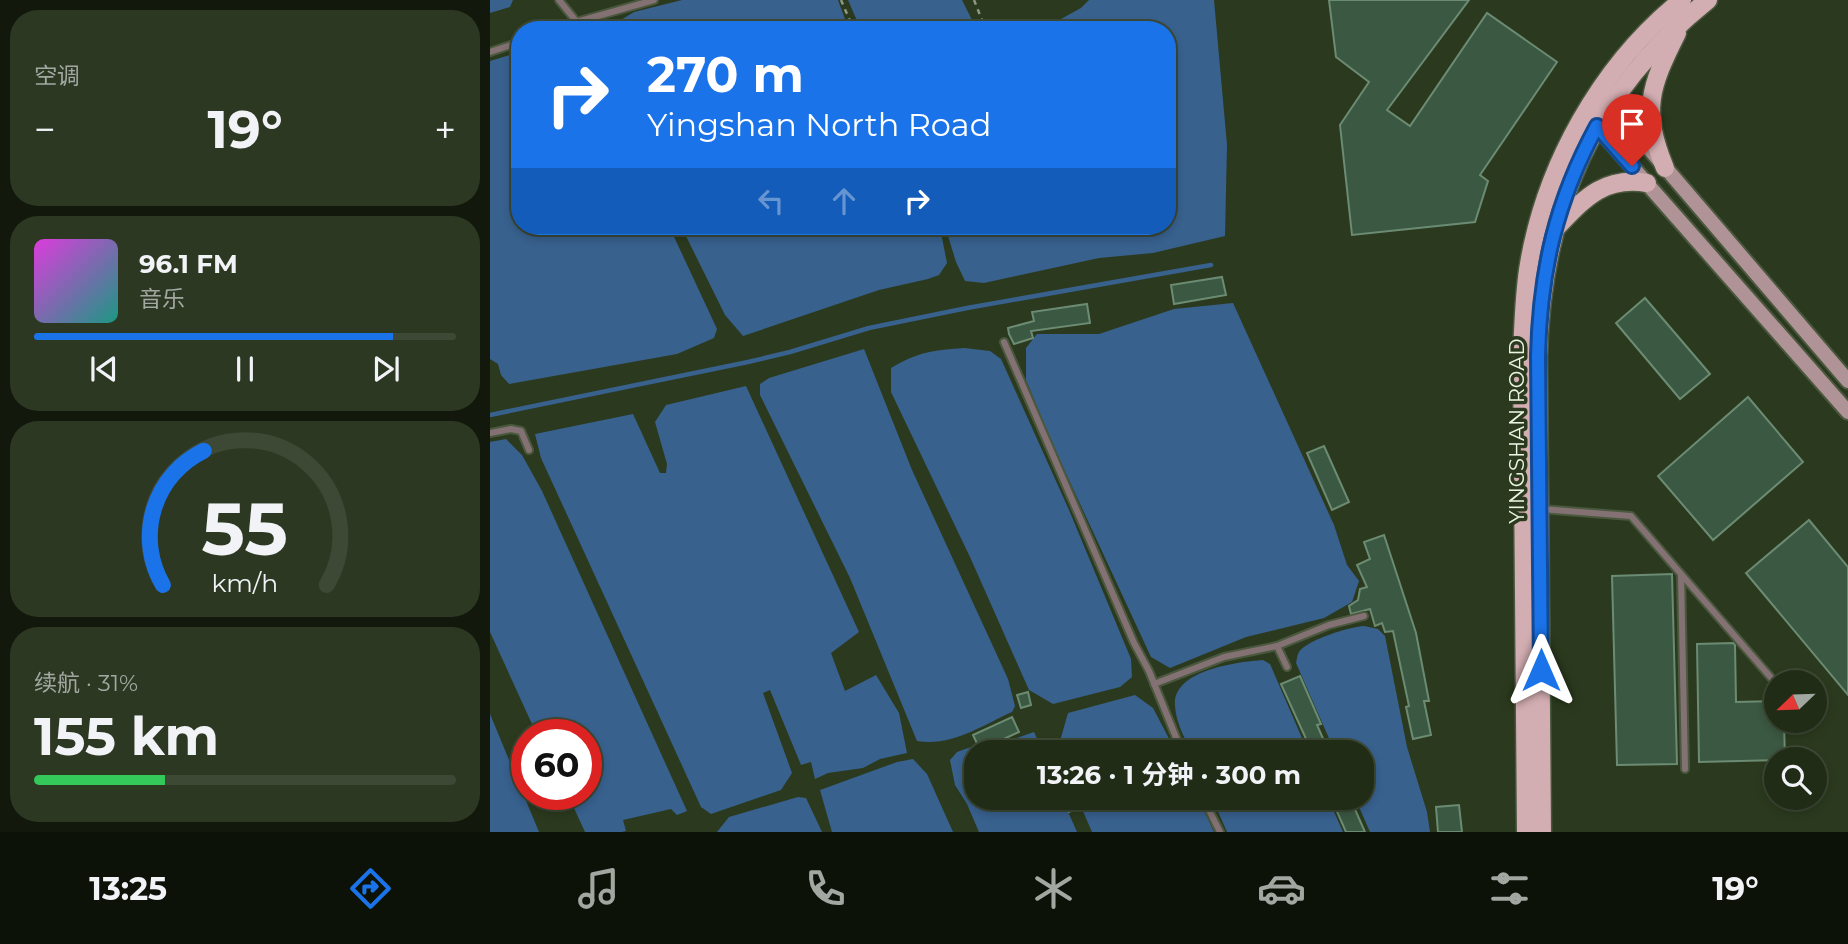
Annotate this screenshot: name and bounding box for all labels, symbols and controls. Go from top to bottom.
text: 270 m [647,45,804,104]
icon: right [532,49,623,140]
text: 空调 [34,62,80,90]
pin [1602,94,1662,166]
text: 19° [207,98,283,161]
text: Yingshan North Road [647,105,991,144]
icon: arrive [1613,105,1651,143]
text: − [34,106,56,153]
text: + [434,106,456,153]
icon: left [752,182,790,220]
icon: ahead [825,182,863,220]
icon: right [898,182,936,220]
text: 96.1 FM [139,248,238,280]
text: 音乐 [139,285,185,313]
street label: YINGSHAN ROAD [1504,338,1529,524]
icon: previous [85,350,123,388]
icon: pause [226,350,264,388]
icon: next [367,350,405,388]
text: 55 [202,485,288,573]
text: km/h [212,568,278,598]
position arrow [1504,633,1578,707]
text: 续航 · 31% [34,669,138,697]
north arrow [1764,670,1827,733]
map controls [1764,670,1827,810]
text: 155 km [34,705,219,768]
speed limit sign: 60 [511,719,602,810]
button: search [1764,747,1827,810]
text: 13:26 · 1 分钟 · 300 m [1037,759,1301,791]
icon: directions [346,864,395,913]
icon: music [574,864,623,913]
icon: phone [801,864,850,913]
icon: climate [1029,864,1078,913]
icon: car [1257,864,1306,913]
icon: filters [1485,864,1534,913]
text: 13:25 [89,869,167,908]
text: 19° [1712,869,1759,908]

